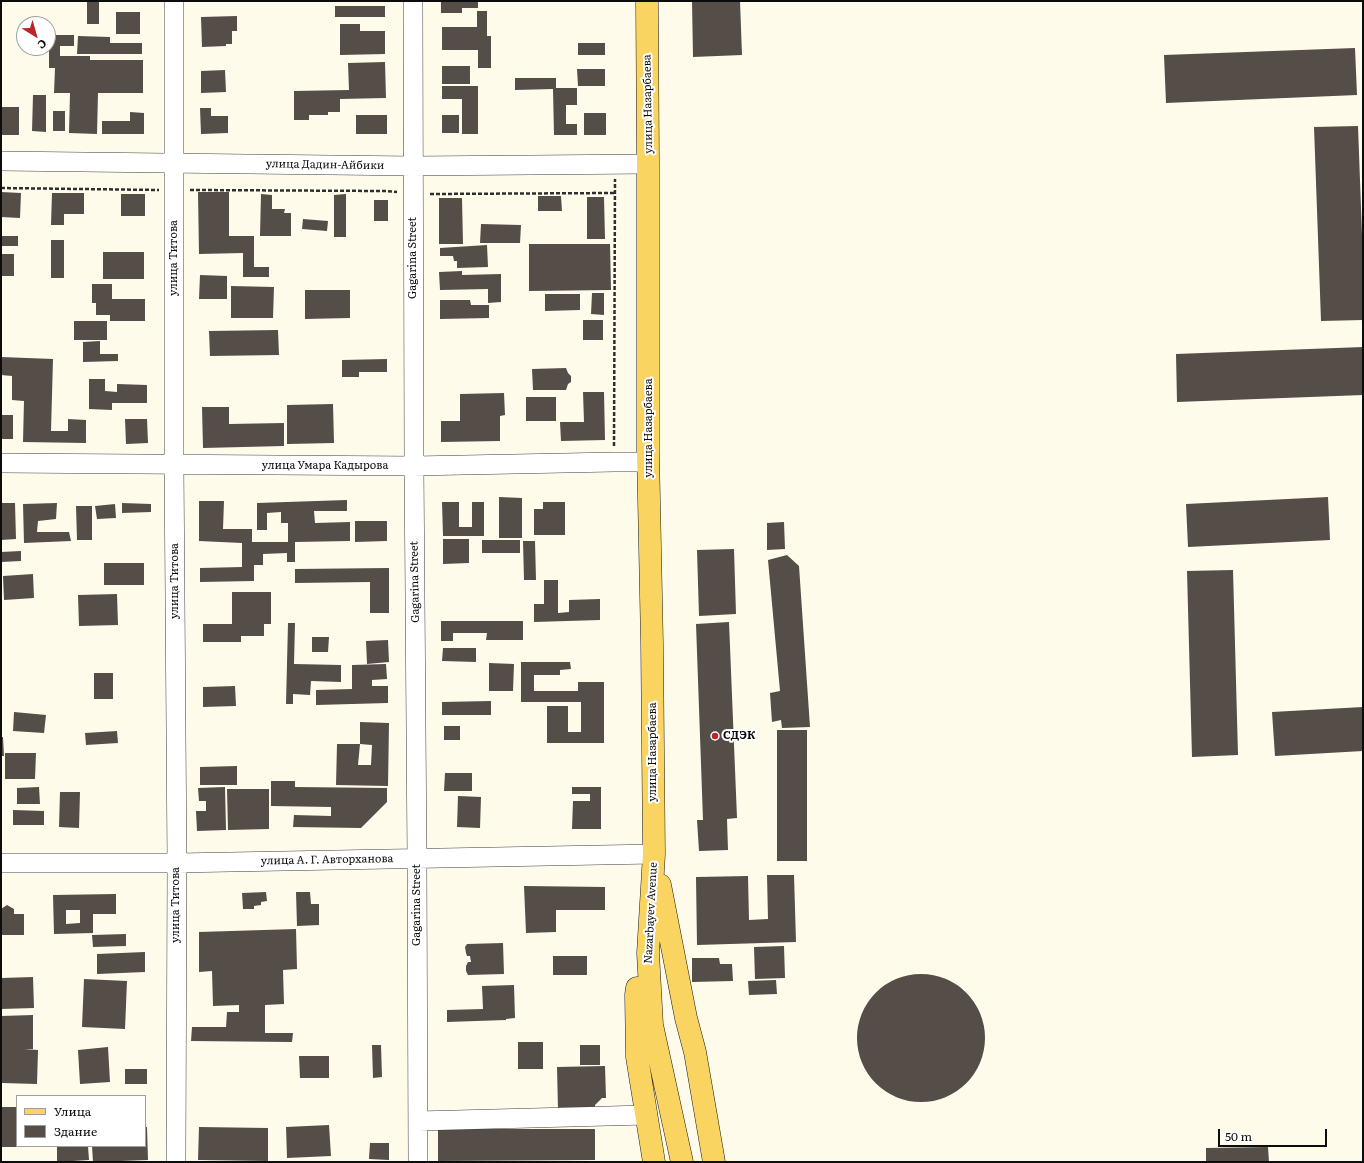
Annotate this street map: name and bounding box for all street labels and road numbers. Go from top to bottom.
street label: улица Назарбаева [641,54,655,154]
street label: улица Дадин-Айбики [266,157,384,173]
street label: Gagarina Street [406,217,420,299]
street label: улица Титова [167,220,181,296]
street label: улица Назарбаева [642,378,656,478]
street label: улица Умара Кадырова [262,459,388,473]
street label: Gagarina Street [408,541,422,623]
street label: улица Титова [168,543,182,619]
street label: улица Назарбаева [646,702,660,802]
street label: улица А. Г. Авторханова [260,852,394,868]
street label: Nazarbayev Avenue [642,862,660,964]
street label: Gagarina Street [410,864,424,946]
street label: улица Титова [169,867,183,943]

